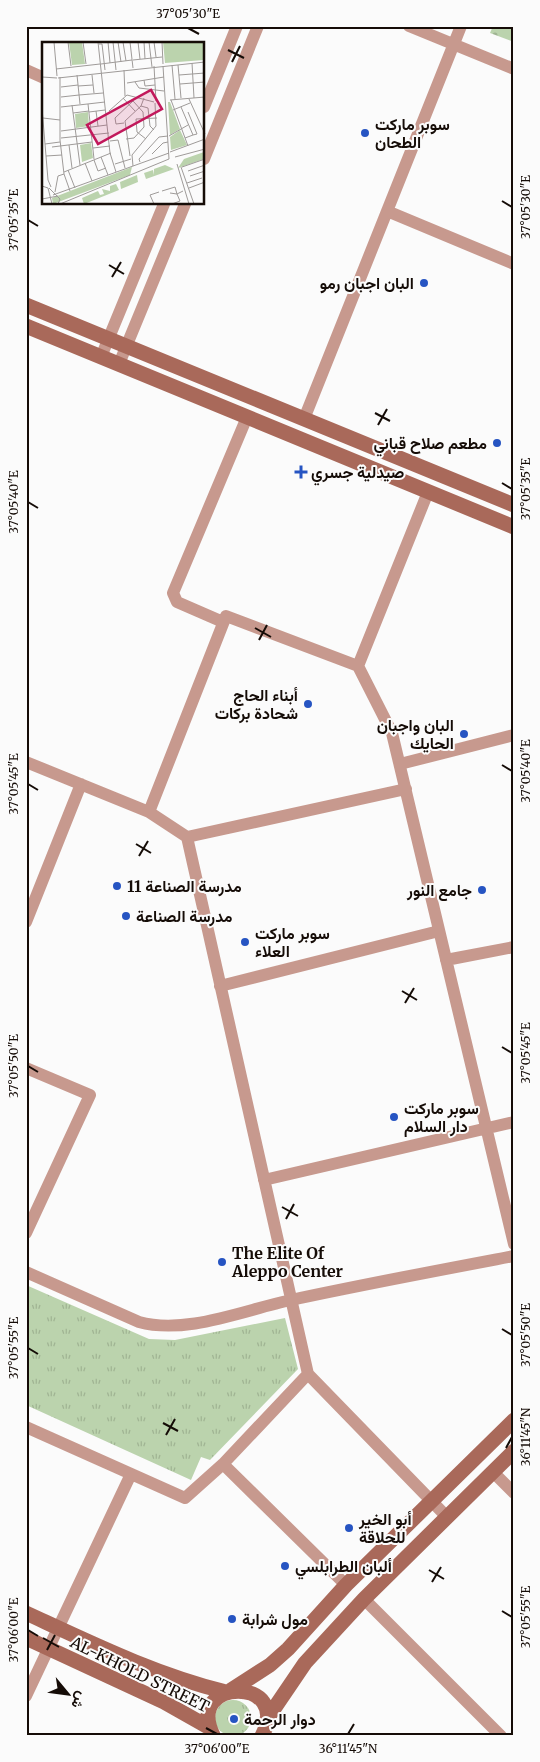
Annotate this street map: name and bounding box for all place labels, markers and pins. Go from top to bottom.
place label: سوبر ماركت الطحان [375,114,450,152]
marker: سوبر ماركت الطحان [359,127,371,139]
place label: البان اجبان رمو [320,273,414,294]
marker: البان اجبان رمو [418,277,430,289]
place label: مطعم صلاح قباني [373,433,487,457]
marker: مطعم صلاح قباني [491,437,503,449]
place label: صيدلية جسري [311,462,404,486]
marker: صيدلية جسري [295,466,307,478]
place label: أبناء الحاج شحادة بركات [215,685,298,724]
marker: أبناء الحاج شحادة بركات [302,698,314,710]
place label: البان واجبان الحايك [377,715,454,753]
marker: البان واجبان الحايك [458,728,470,740]
place label: مدرسة الصناعة 11 [127,876,242,897]
marker: مدرسة الصناعة 11 [111,880,123,892]
place label: جامع النور [406,880,472,902]
marker: جامع النور [476,884,488,896]
place label: مدرسة الصناعة [136,906,233,927]
marker: مدرسة الصناعة [120,910,132,922]
place label: سوبر ماركت العلاء [255,923,330,961]
marker: سوبر ماركت العلاء [239,936,251,948]
place label: سوبر ماركت دار السلام [404,1098,479,1137]
marker: سوبر ماركت دار السلام [388,1111,400,1123]
place label: The Elite Of Aleppo Center [231,1243,344,1281]
marker: The Elite Of Aleppo Center [216,1256,228,1268]
place label: أبو الخير للحلاقة [358,1509,412,1547]
marker: أبو الخير للحلاقة [343,1522,355,1534]
place label: ألبان الطرابلسي [295,1556,392,1580]
marker: ألبان الطرابلسي [279,1560,291,1572]
place label: مول شرابة [242,1609,308,1630]
marker: مول شرابة [226,1613,238,1625]
place label: دوار الرحمة [244,1709,316,1730]
marker: دوار الرحمة [228,1713,240,1725]

